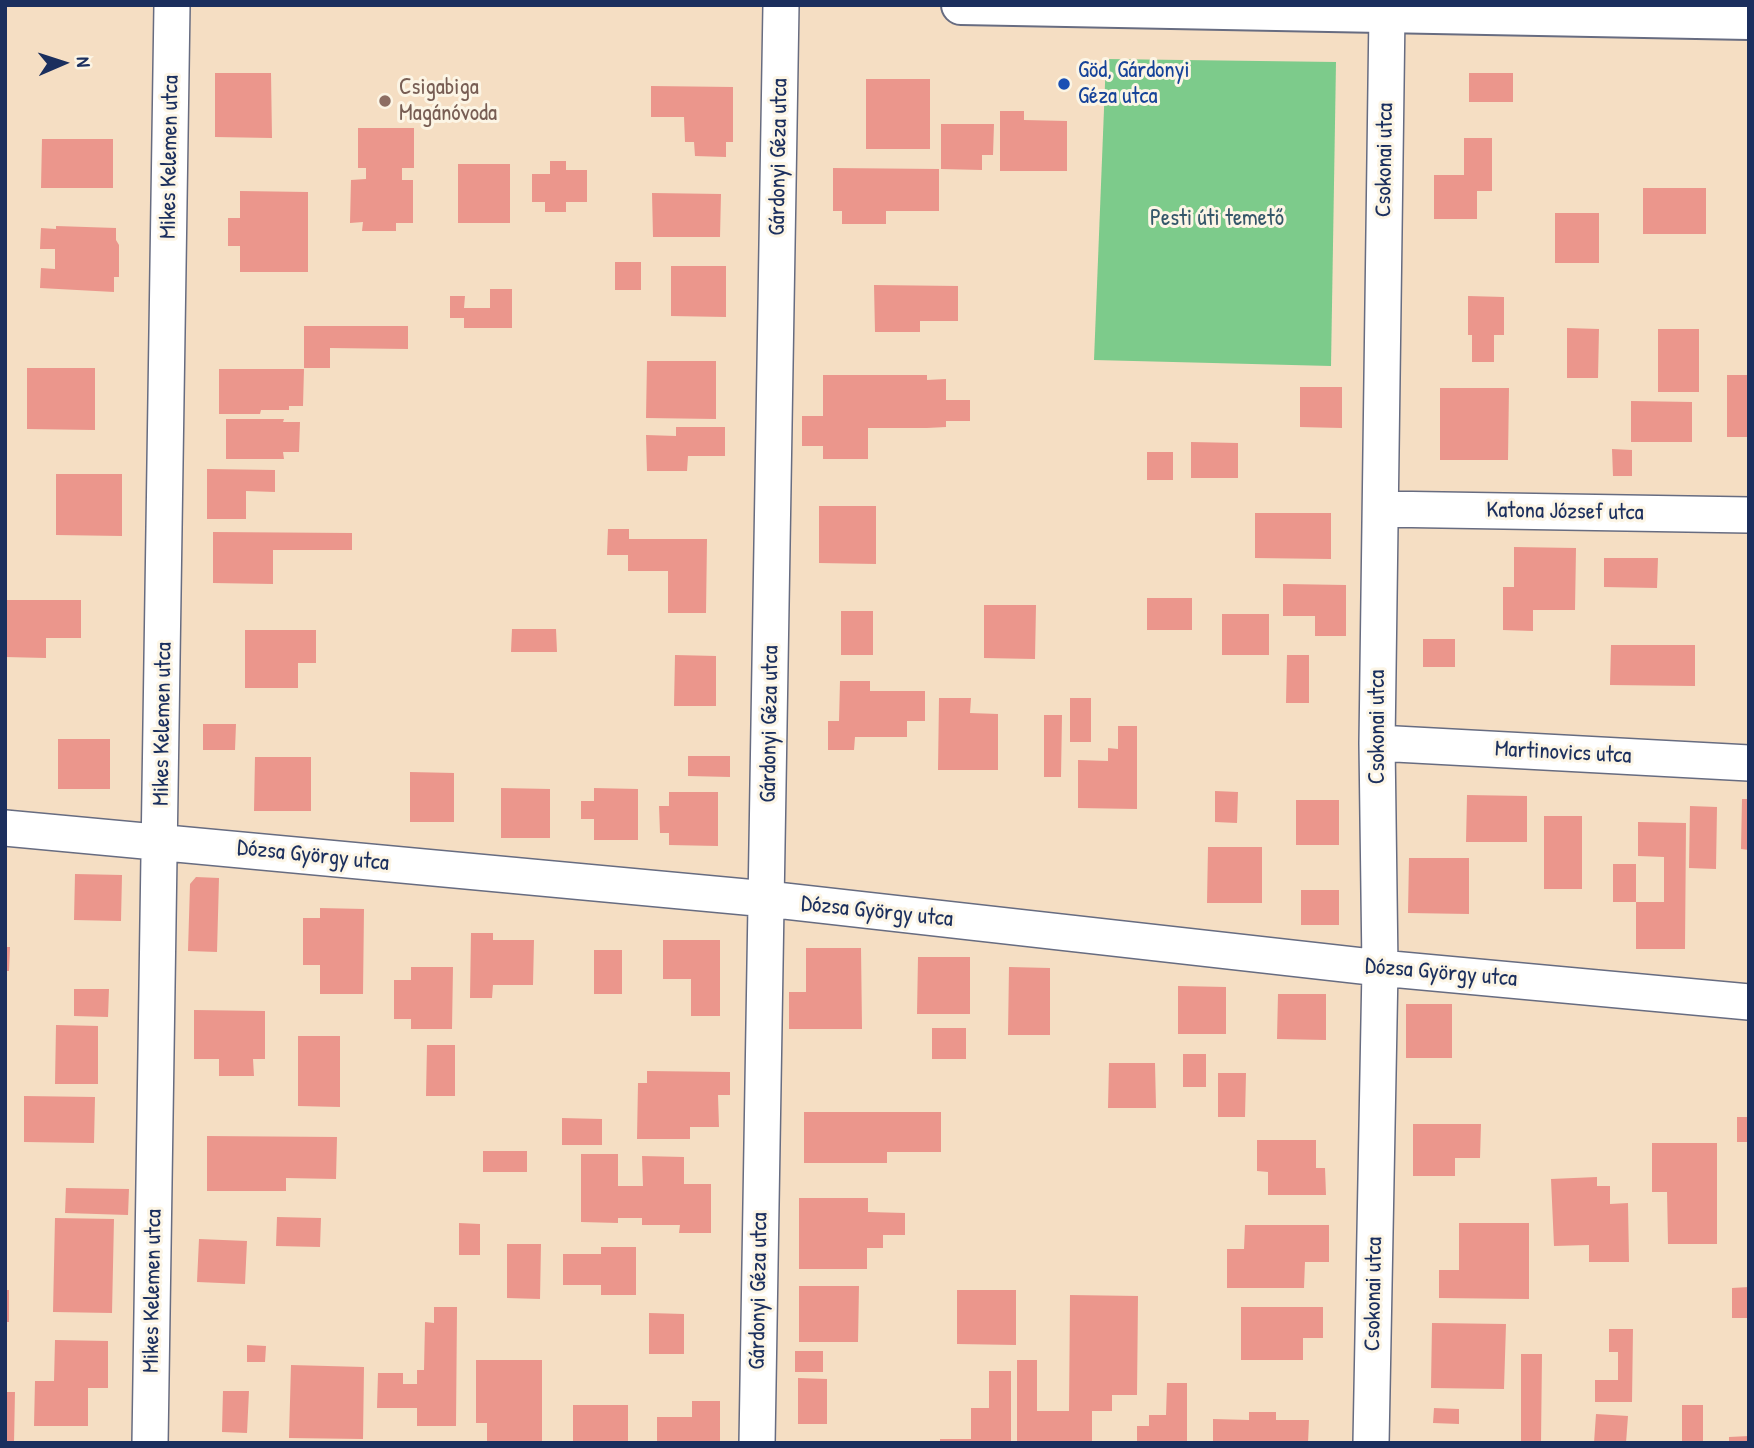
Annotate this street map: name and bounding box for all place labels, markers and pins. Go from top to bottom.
place label: Göd, Gárdonyi Géza utca [1078,57,1190,111]
place label: Csigabiga Magánóvoda [399,74,497,128]
marker: Göd, Gárdonyi Géza utca [1056,76,1072,92]
marker: Csigabiga Magánóvoda [377,93,393,109]

